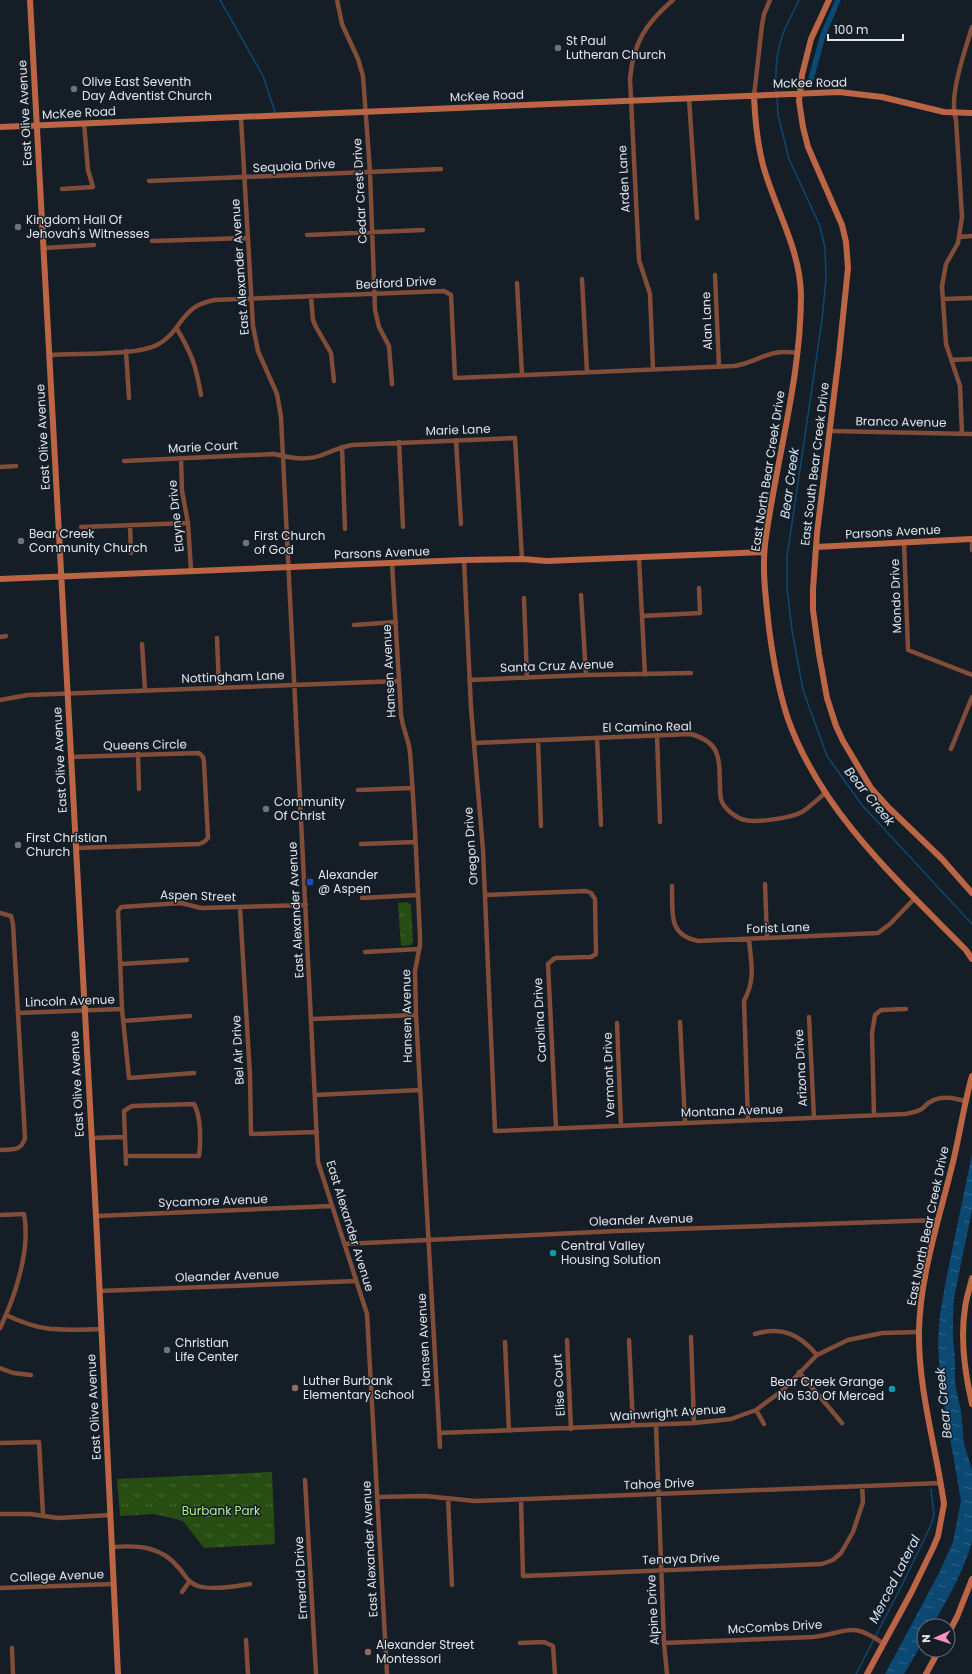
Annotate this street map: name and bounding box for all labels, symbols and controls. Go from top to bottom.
scale bar [828,16,903,42]
text: 100 m [834,21,868,38]
place label: St Paul Lutheran Church [566,32,666,63]
marker: St Paul Lutheran Church [553,43,563,53]
street label: East Olive Avenue [13,60,36,166]
place label: Olive East Seventh Day Adventist Church [82,73,212,104]
street label: McKee Road [773,73,847,92]
marker: Olive East Seventh Day Adventist Church [69,84,79,94]
street label: McKee Road [450,86,524,105]
street label: McKee Road [42,102,116,123]
street label: Cedar Crest Drive [348,138,371,244]
street label: Arden Lane [613,145,634,213]
street label: Sequoia Drive [252,155,336,176]
street label: East Alexander Avenue [226,198,253,336]
place label: Kingdom Hall Of Jehovah's Witnesses [26,211,149,242]
marker: Kingdom Hall Of Jehovah's Witnesses [13,222,23,232]
street label: Bedford Drive [355,272,437,293]
street label: Alan Lane [697,292,716,351]
street label: East South Bear Creek Drive [796,381,833,547]
street label: East Olive Avenue [31,384,54,490]
street label: East North Bear Creek Drive [748,390,788,552]
street label: Branco Avenue [855,412,947,431]
street label: Marie Lane [425,420,491,439]
street label: Marie Court [168,436,238,457]
water label: Bear Creek [776,447,802,519]
street label: Elayne Drive [163,479,188,553]
street label: Parsons Avenue [845,521,941,542]
place label: Bear Creek Community Church [29,525,147,556]
place label: First Church of God [254,527,325,558]
marker: Bear Creek Community Church [16,536,26,546]
marker: First Church of God [241,538,251,548]
street label: Parsons Avenue [334,542,430,563]
street label: Mondo Drive [886,558,905,634]
street label: Hansen Avenue [378,624,399,718]
street label: Santa Cruz Avenue [500,655,614,676]
street label: Nottingham Lane [181,666,285,687]
street label: East Olive Avenue [48,707,71,813]
street label: El Camino Real [602,717,692,736]
street label: Queens Circle [103,735,187,754]
water label: Bear Creek [840,763,900,831]
place label: Community Of Christ [274,793,345,824]
marker: Community Of Christ [261,804,271,814]
street label: Oregon Drive [459,806,482,886]
place label: First Christian Church [26,829,107,860]
marker: First Christian Church [13,840,23,850]
street label: East Alexander Avenue [283,841,308,979]
place label: Alexander @ Aspen [318,866,379,897]
marker: Alexander @ Aspen [305,877,315,887]
street label: Aspen Street [160,886,236,905]
street label: Forist Lane [746,918,810,937]
street label: Hansen Avenue [397,969,416,1063]
street label: Carolina Drive [529,977,550,1063]
street label: Lincoln Avenue [25,990,115,1011]
street label: Bel Air Drive [227,1015,248,1085]
street label: Arizona Drive [790,1029,811,1107]
street label: East Olive Avenue [65,1031,88,1137]
street label: Vermont Drive [599,1032,618,1118]
street label: Montana Avenue [681,1100,783,1121]
street label: East North Bear Creek Drive [902,1145,953,1307]
street label: East Alexander Avenue [322,1158,379,1294]
street label: Sycamore Avenue [158,1190,268,1211]
street label: Oleander Avenue [589,1209,693,1230]
place label: Central Valley Housing Solution [561,1237,661,1268]
marker: Central Valley Housing Solution [548,1248,558,1258]
street label: Oleander Avenue [175,1265,279,1286]
street label: Hansen Avenue [413,1293,434,1387]
place label: Christian Life Center [175,1334,239,1365]
marker: Christian Life Center [162,1345,172,1355]
street label: Elise Court [548,1353,569,1417]
street label: East Olive Avenue [82,1354,105,1460]
water label: Bear Creek [930,1365,957,1439]
place label: Luther Burbank Elementary School [303,1372,414,1403]
place label: Bear Creek Grange No 530 Of Merced [770,1373,884,1404]
marker: Luther Burbank Elementary School [290,1383,300,1393]
marker: Bear Creek Grange No 530 Of Merced [887,1384,897,1394]
street label: Wainwright Avenue [609,1400,726,1425]
street label: Tahoe Drive [623,1474,695,1493]
street label: East Alexander Avenue [357,1480,382,1618]
park label: Burbank Park [182,1502,261,1519]
water label: Merced Lateral [864,1531,925,1627]
street label: Emerald Drive [290,1536,311,1620]
street label: Tenaya Drive [642,1549,720,1568]
street label: College Avenue [10,1565,104,1586]
street label: Alpine Drive [642,1574,663,1646]
street label: McCombs Drive [727,1616,823,1637]
north arrow [916,1618,956,1658]
text: N [918,1634,934,1643]
place label: Alexander Street Montessori [376,1636,474,1667]
marker: Alexander Street Montessori [363,1647,373,1657]

